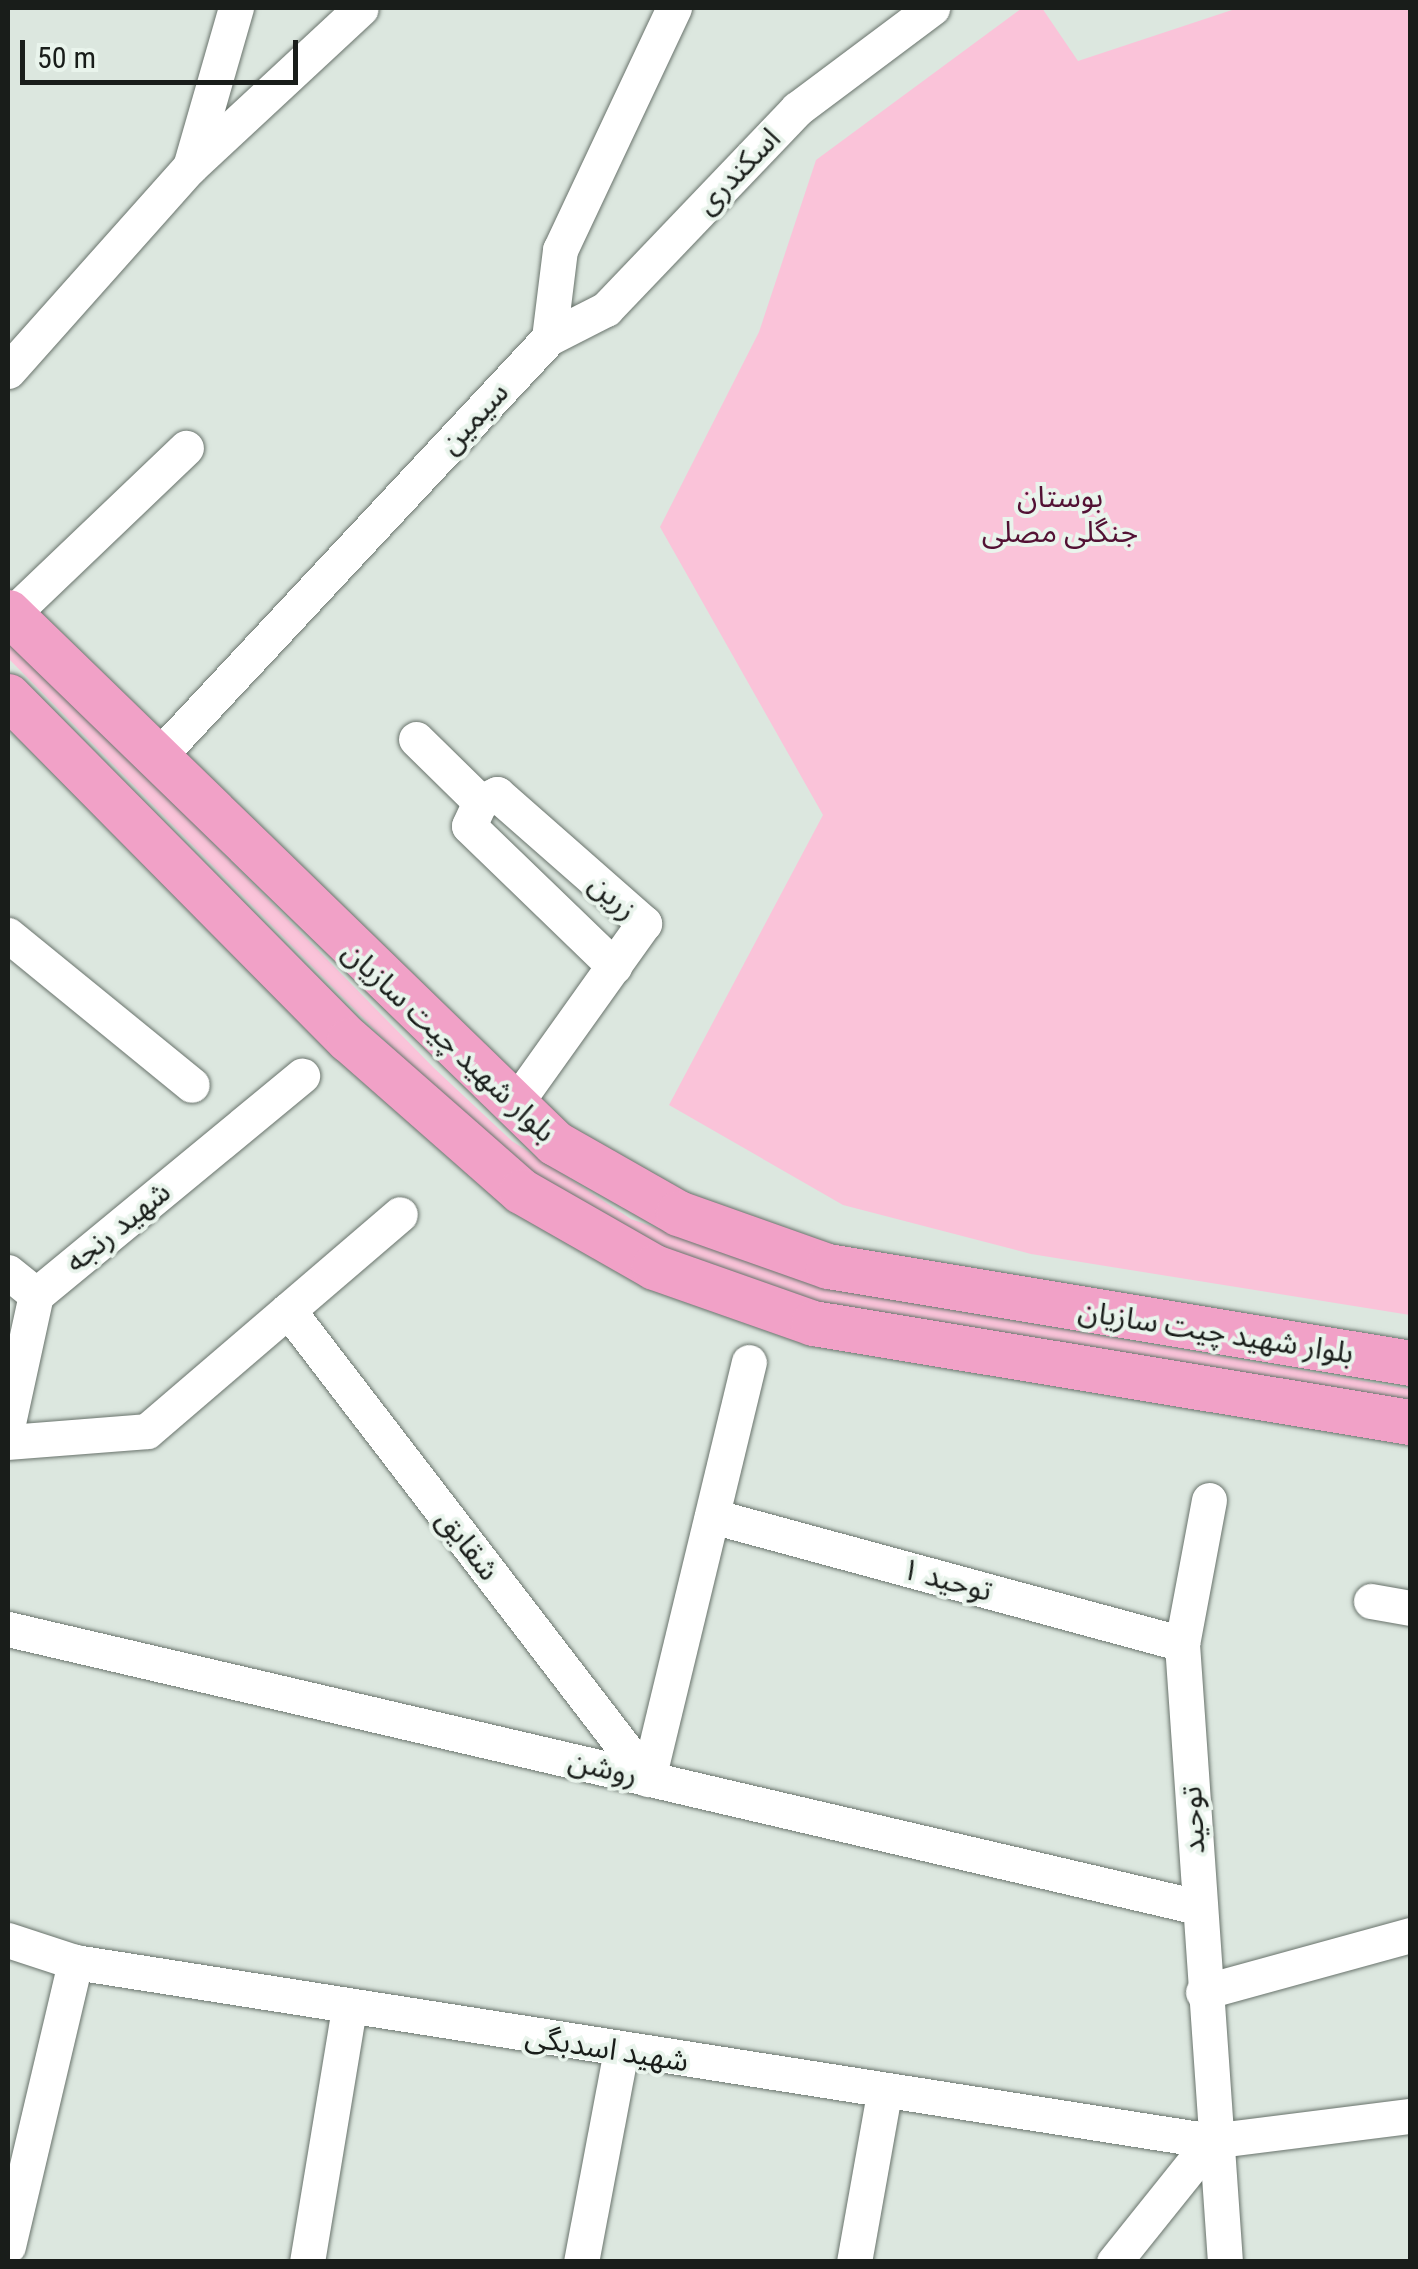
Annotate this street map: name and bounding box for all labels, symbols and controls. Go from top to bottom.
scale bar [25,20,302,82]
text: 50 m [37,40,96,75]
street label: اسکندری [688,120,788,222]
street label: سیمین [432,375,516,461]
park label: بوستان جنگلی مصلی [982,479,1138,550]
street label: زرین [582,866,644,928]
street label: بلوار شهید چیت سازیان [335,934,563,1150]
street label: شهید رنجه [58,1174,178,1280]
street label: بلوار شهید چیت سازیان [1076,1292,1356,1372]
street label: شقایق [429,1502,507,1588]
street label: توحید ۱ [898,1551,996,1609]
street label: روشن [565,1743,641,1793]
street label: توحید [1173,1785,1213,1855]
street label: شهید اسدبگی [523,2018,691,2080]

